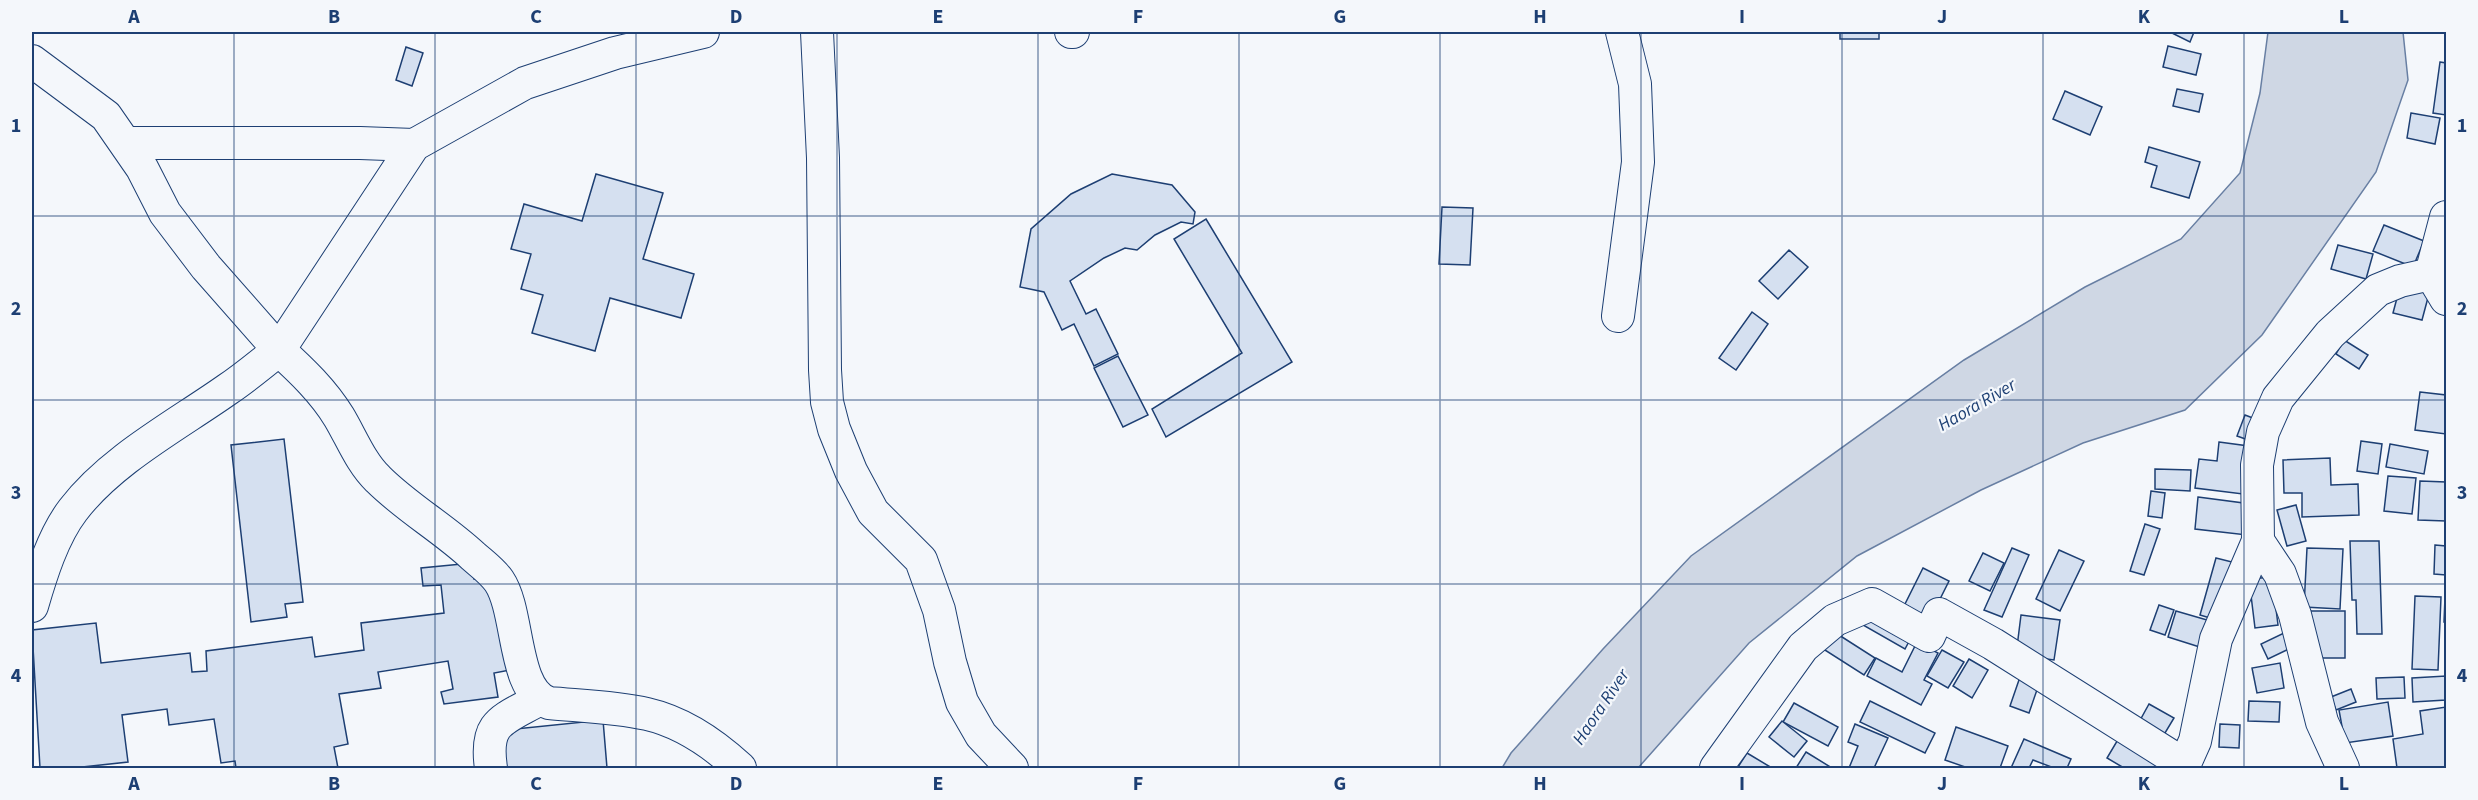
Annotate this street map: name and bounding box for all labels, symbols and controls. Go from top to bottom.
text: A [127,3,140,31]
text: B [328,3,340,31]
text: C [530,3,542,31]
text: D [730,3,742,31]
text: E [933,3,943,31]
text: F [1133,3,1143,31]
text: G [1334,3,1346,31]
text: H [1533,3,1547,31]
text: I [1739,3,1745,31]
text: J [1937,3,1947,31]
text: K [2138,3,2151,31]
text: L [2339,3,2349,31]
text: 1 [11,112,21,140]
text: 1 [2457,112,2467,140]
text: 2 [11,295,21,323]
text: 2 [2457,295,2467,323]
water label: Haora River [1933,372,2021,437]
text: 3 [11,479,21,507]
text: 3 [2457,479,2467,507]
text: 4 [11,662,22,690]
text: 4 [2457,662,2468,690]
water label: Haora River [1566,664,1636,750]
text: A [127,770,140,798]
text: B [328,770,340,798]
text: C [530,770,542,798]
text: D [730,770,742,798]
text: E [933,770,943,798]
text: F [1133,770,1143,798]
text: G [1334,770,1346,798]
text: H [1533,770,1547,798]
text: I [1739,770,1745,798]
text: J [1937,770,1947,798]
text: K [2138,770,2151,798]
text: L [2339,770,2349,798]

